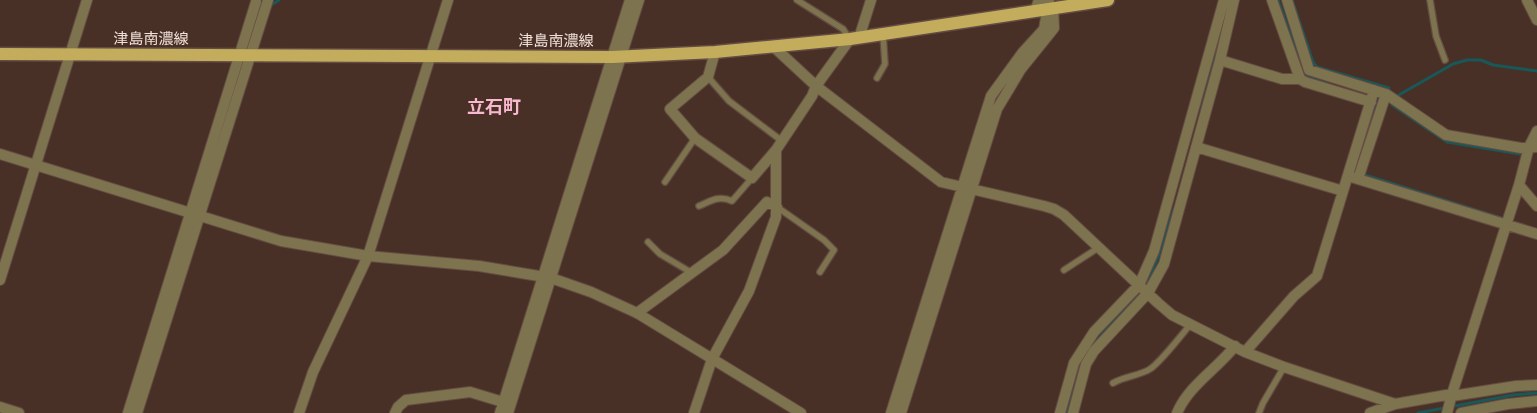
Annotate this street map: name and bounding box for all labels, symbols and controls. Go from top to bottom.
street label: 津島南濃線 [113,28,189,49]
street label: 津島南濃線 [518,30,594,51]
district label: 立石町 [467,94,521,119]

